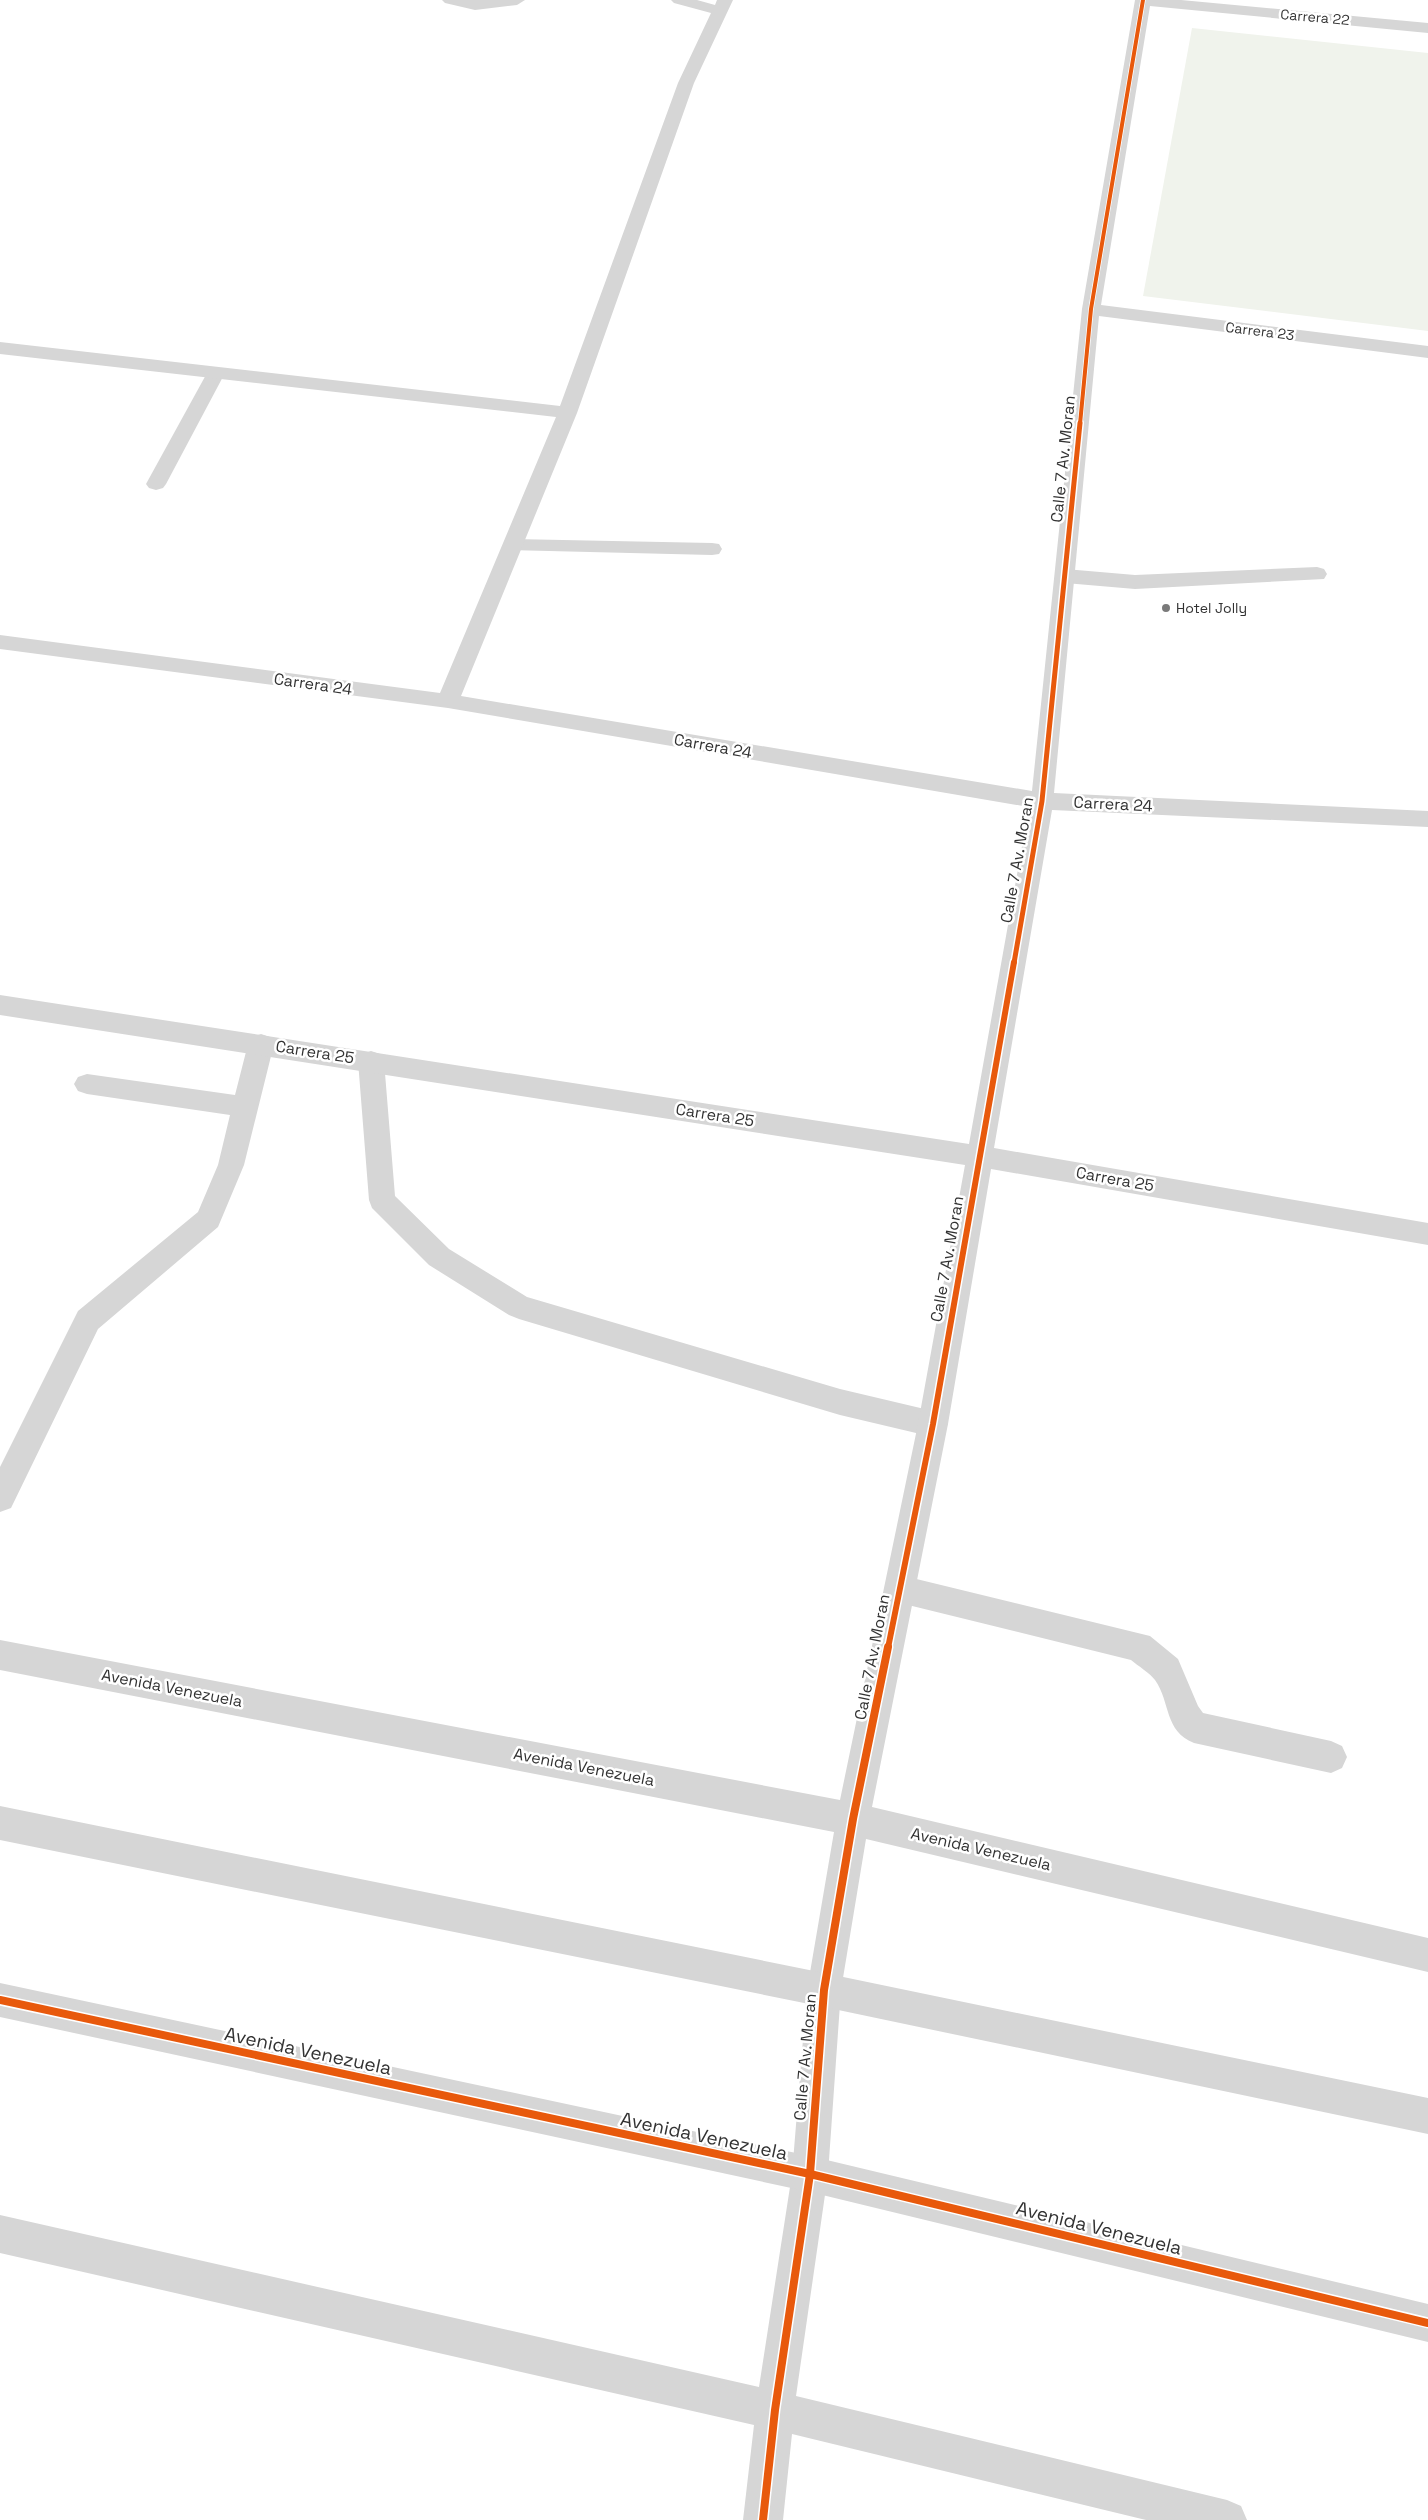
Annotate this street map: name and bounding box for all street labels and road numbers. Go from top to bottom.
street label: Carrera 22 [1280,5,1350,29]
street label: Carrera 23 [1225,318,1295,344]
street label: Calle 7 Av. Moran [1046,394,1080,524]
street label: Carrera 24 [272,668,354,700]
street label: Carrera 24 [672,729,754,763]
street label: Carrera 24 [1073,791,1153,817]
street label: Calle 7 Av. Moran [996,795,1038,925]
street label: Carrera 25 [274,1035,356,1069]
street label: Carrera 25 [674,1098,756,1132]
street label: Carrera 25 [1074,1162,1156,1196]
street label: Calle 7 Av. Moran [926,1194,968,1324]
street label: Calle 7 Av. Moran [850,1592,894,1722]
street label: Avenida Venezuela [100,1664,244,1712]
street label: Avenida Venezuela [512,1743,656,1791]
street label: Avenida Venezuela [909,1823,1053,1875]
street label: Calle 7 Av. Moran [789,1992,821,2122]
street label: Avenida Venezuela [222,2021,394,2081]
street label: Avenida Venezuela [618,2106,790,2166]
street label: Avenida Venezuela [1013,2195,1185,2261]

